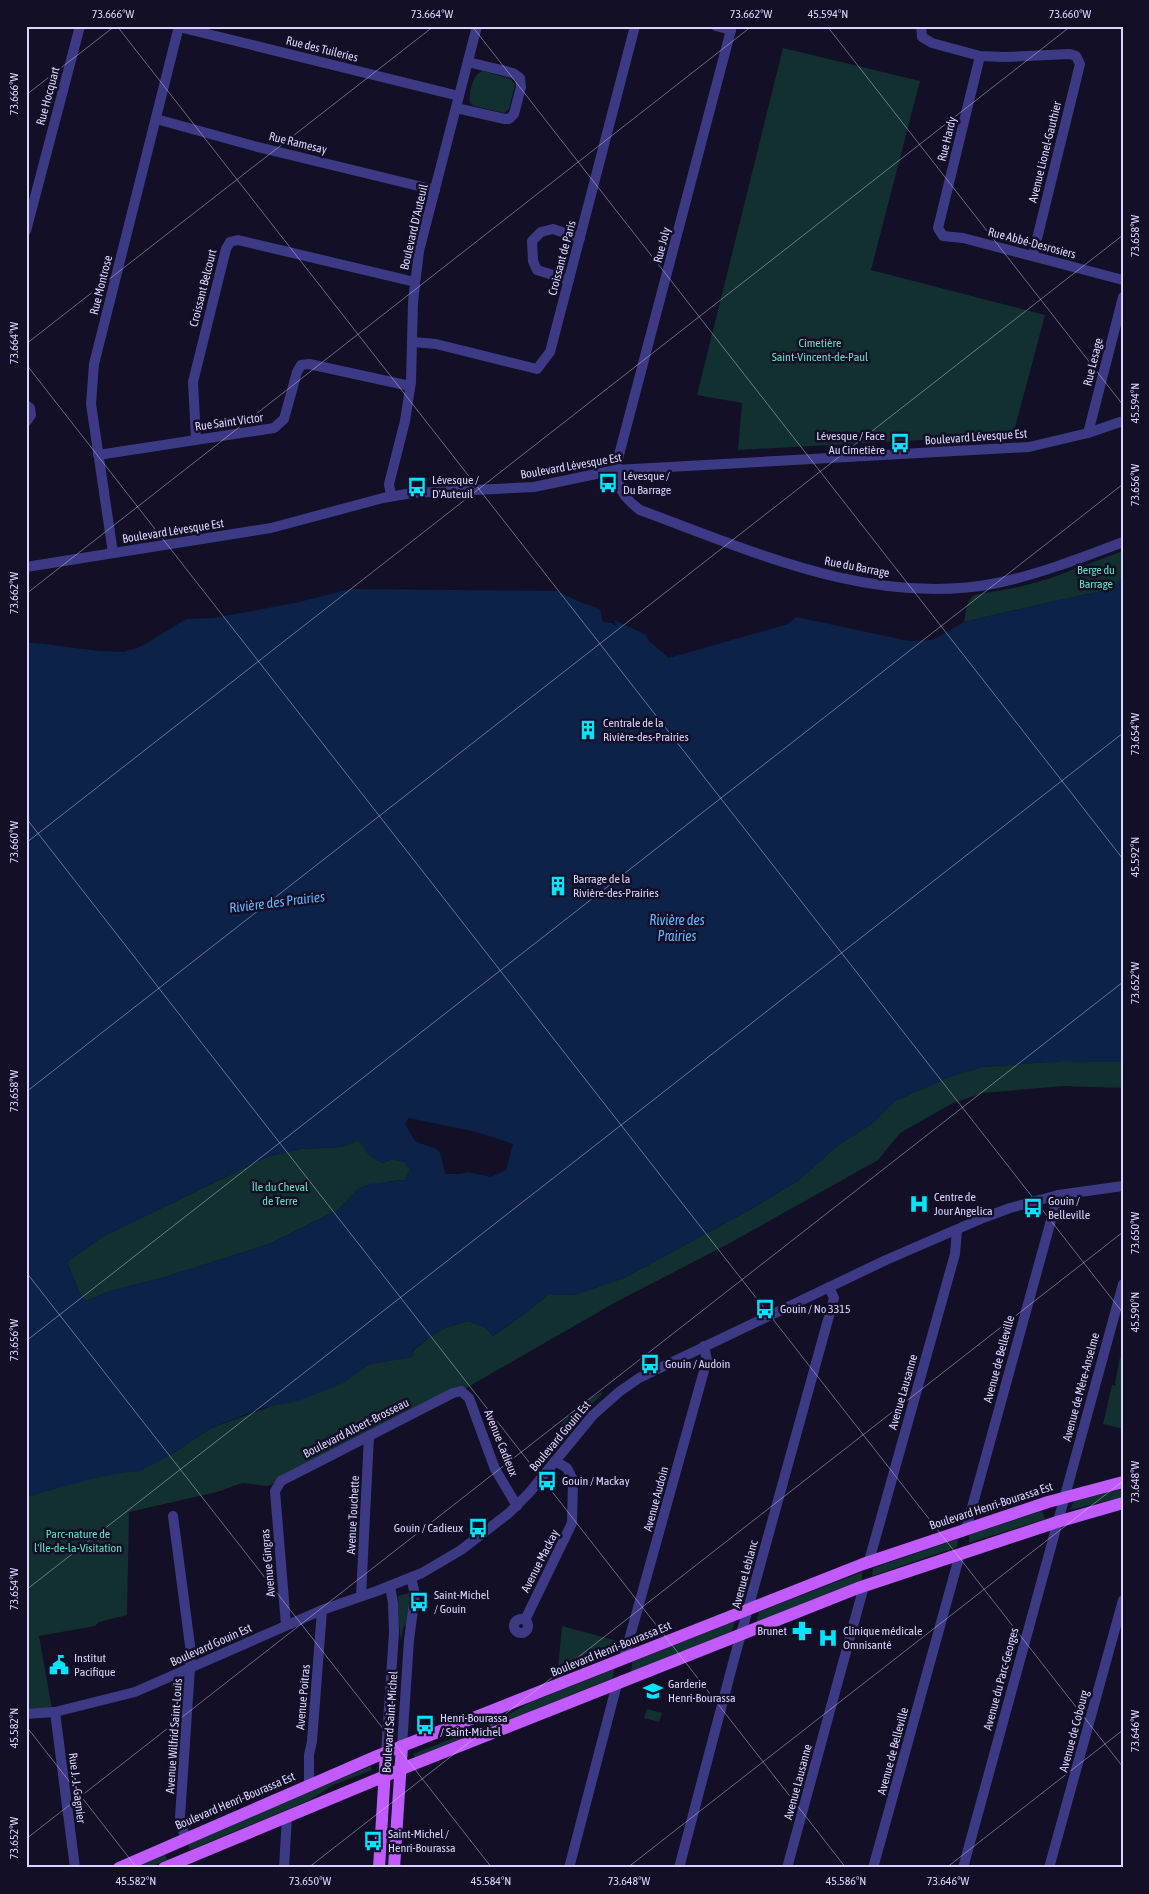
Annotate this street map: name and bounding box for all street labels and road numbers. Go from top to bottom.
street label: Rue des Tuileries [285,33,359,65]
street label: Rue Hocquart [33,65,63,127]
street label: Avenue Lionel-Gauthier [1026,99,1064,204]
street label: Rue Hardy [935,115,959,163]
street label: Rue Ramesay [268,129,329,157]
street label: Boulevard D'Auteuil [397,182,431,271]
street label: Croissant de Paris [545,219,579,297]
street label: Rue Abbé-Desrosiers [987,225,1077,261]
street label: Rue Joly [651,226,673,264]
street label: Croissant Belcourt [187,247,220,328]
street label: Rue Montrose [87,254,115,316]
street label: Rue Lesage [1080,336,1106,388]
street label: Rue Saint Victor [194,410,264,434]
street label: Boulevard Lévesque Est [924,426,1028,448]
street label: Boulevard Lévesque Est [519,450,623,482]
street label: Boulevard Lévesque Est [121,516,225,546]
street label: Rue du Barrage [823,554,891,580]
street label: Avenue de Belleville [981,1314,1017,1404]
street label: Avenue de Mère-Anselme [1060,1331,1102,1443]
street label: Avenue Lausanne [886,1353,920,1431]
street label: Boulevard Albert-Brosseau [301,1395,411,1461]
street label: Boulevard Gouin Est [526,1398,594,1474]
street label: Avenue Cadieux [481,1408,521,1478]
street label: Avenue Audoin [641,1465,671,1533]
street label: Avenue Touchette [344,1475,362,1555]
street label: Boulevard Henri-Bourassa Est [928,1479,1055,1533]
street label: Avenue Mackay [518,1527,562,1595]
street label: Avenue Gingras [258,1528,278,1598]
street label: Avenue Leblanc [729,1538,761,1609]
street label: Boulevard Henri-Bourassa Est [549,1618,674,1680]
street label: Boulevard Gouin Est [168,1621,254,1669]
street label: Avenue du Parc-Georges [981,1626,1021,1732]
street label: Avenue Poitras [293,1664,313,1730]
street label: Boulevard Saint-Michel [379,1670,401,1773]
street label: Avenue Wilfrid Saint-Louis [163,1678,185,1794]
street label: Avenue de Cobourg [1056,1688,1092,1773]
street label: Avenue de Belleville [875,1706,911,1796]
street label: Avenue Lausanne [781,1743,815,1821]
street label: Rue J.-J.-Gagnier [66,1752,88,1825]
street label: Boulevard Henri-Bourassa Est [173,1769,298,1833]

